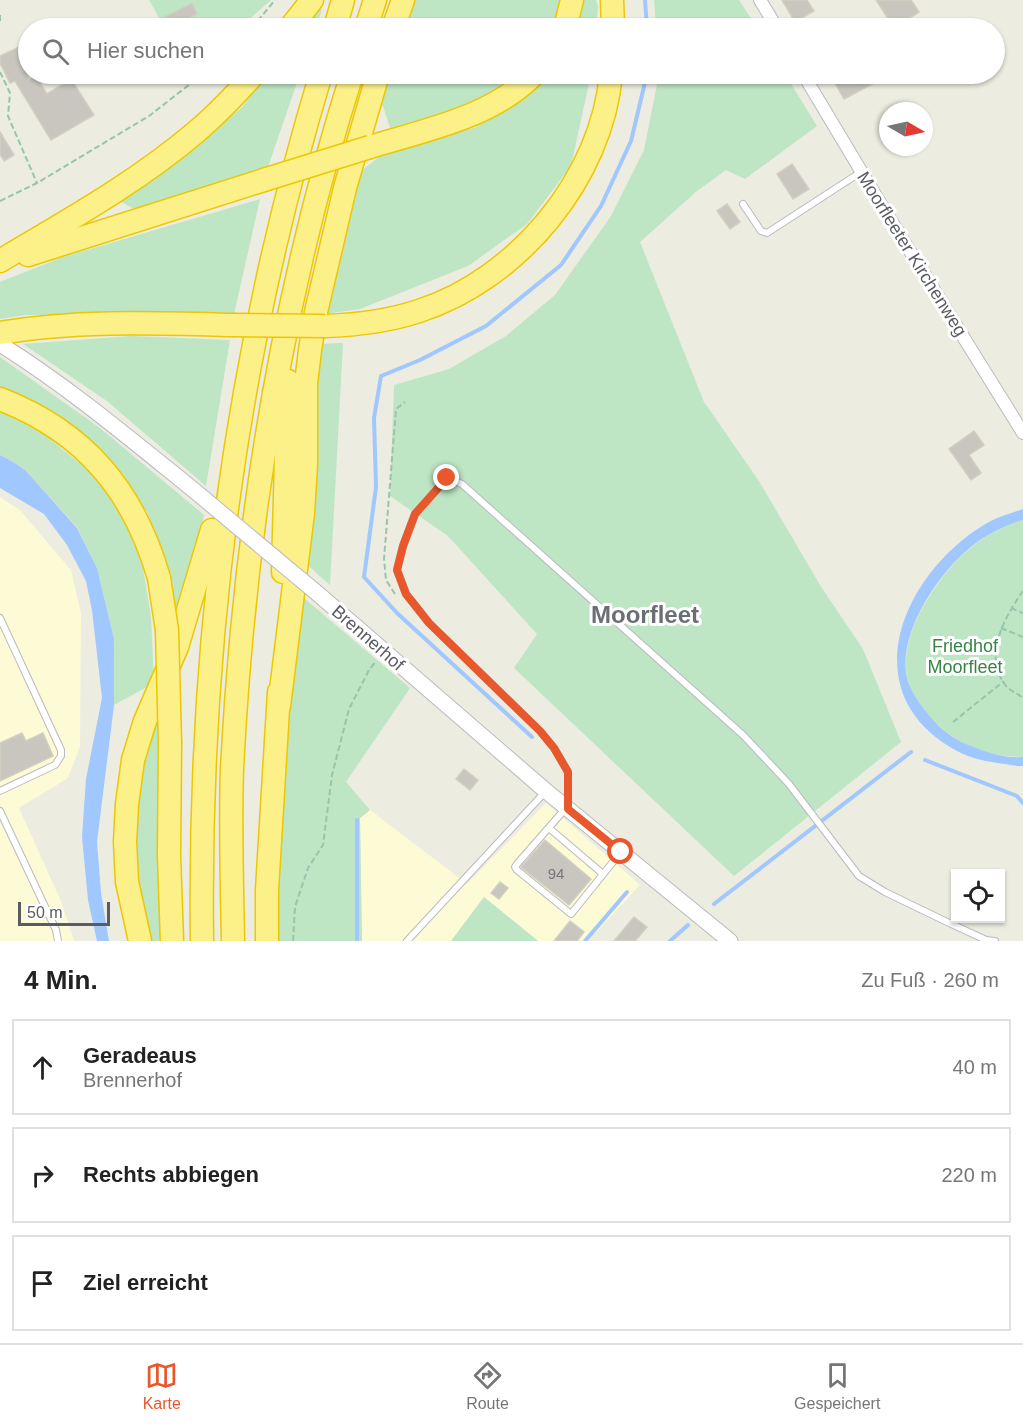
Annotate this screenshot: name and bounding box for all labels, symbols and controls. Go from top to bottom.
search box [18,18,1005,84]
icon: search [39,35,72,68]
text: Hier suchen [87,38,204,63]
north arrow [879,102,933,156]
street label: Moorfleeter Kirchenweg [853,168,971,340]
route end [433,464,459,490]
street label: Brennerhof [328,601,409,675]
district label: Moorfleet [591,601,699,628]
park label: Friedhof Moorfleet [927,636,1003,677]
route start [607,838,633,864]
house number: 94 [548,865,564,882]
map controls [951,869,1005,923]
button: locate [951,869,1005,923]
scale bar [18,899,110,926]
text: 50 m [27,904,63,921]
text: 4 Min. [24,965,98,995]
text: Zu Fuß · 260 m [861,969,999,991]
text: Geradeaus [83,1043,197,1068]
icon: ahead [26,1051,59,1084]
text: 40 m [953,1056,997,1078]
text: Brennerhof [83,1069,182,1091]
icon: right [26,1159,59,1192]
text: Rechts abbiegen [83,1162,259,1187]
text: 220 m [941,1164,997,1186]
icon: arrive [26,1267,59,1300]
text: Ziel erreicht [83,1270,208,1295]
tab: Karte [143,1359,181,1413]
tab: Route [466,1359,509,1413]
tab: Gespeichert [794,1359,880,1413]

